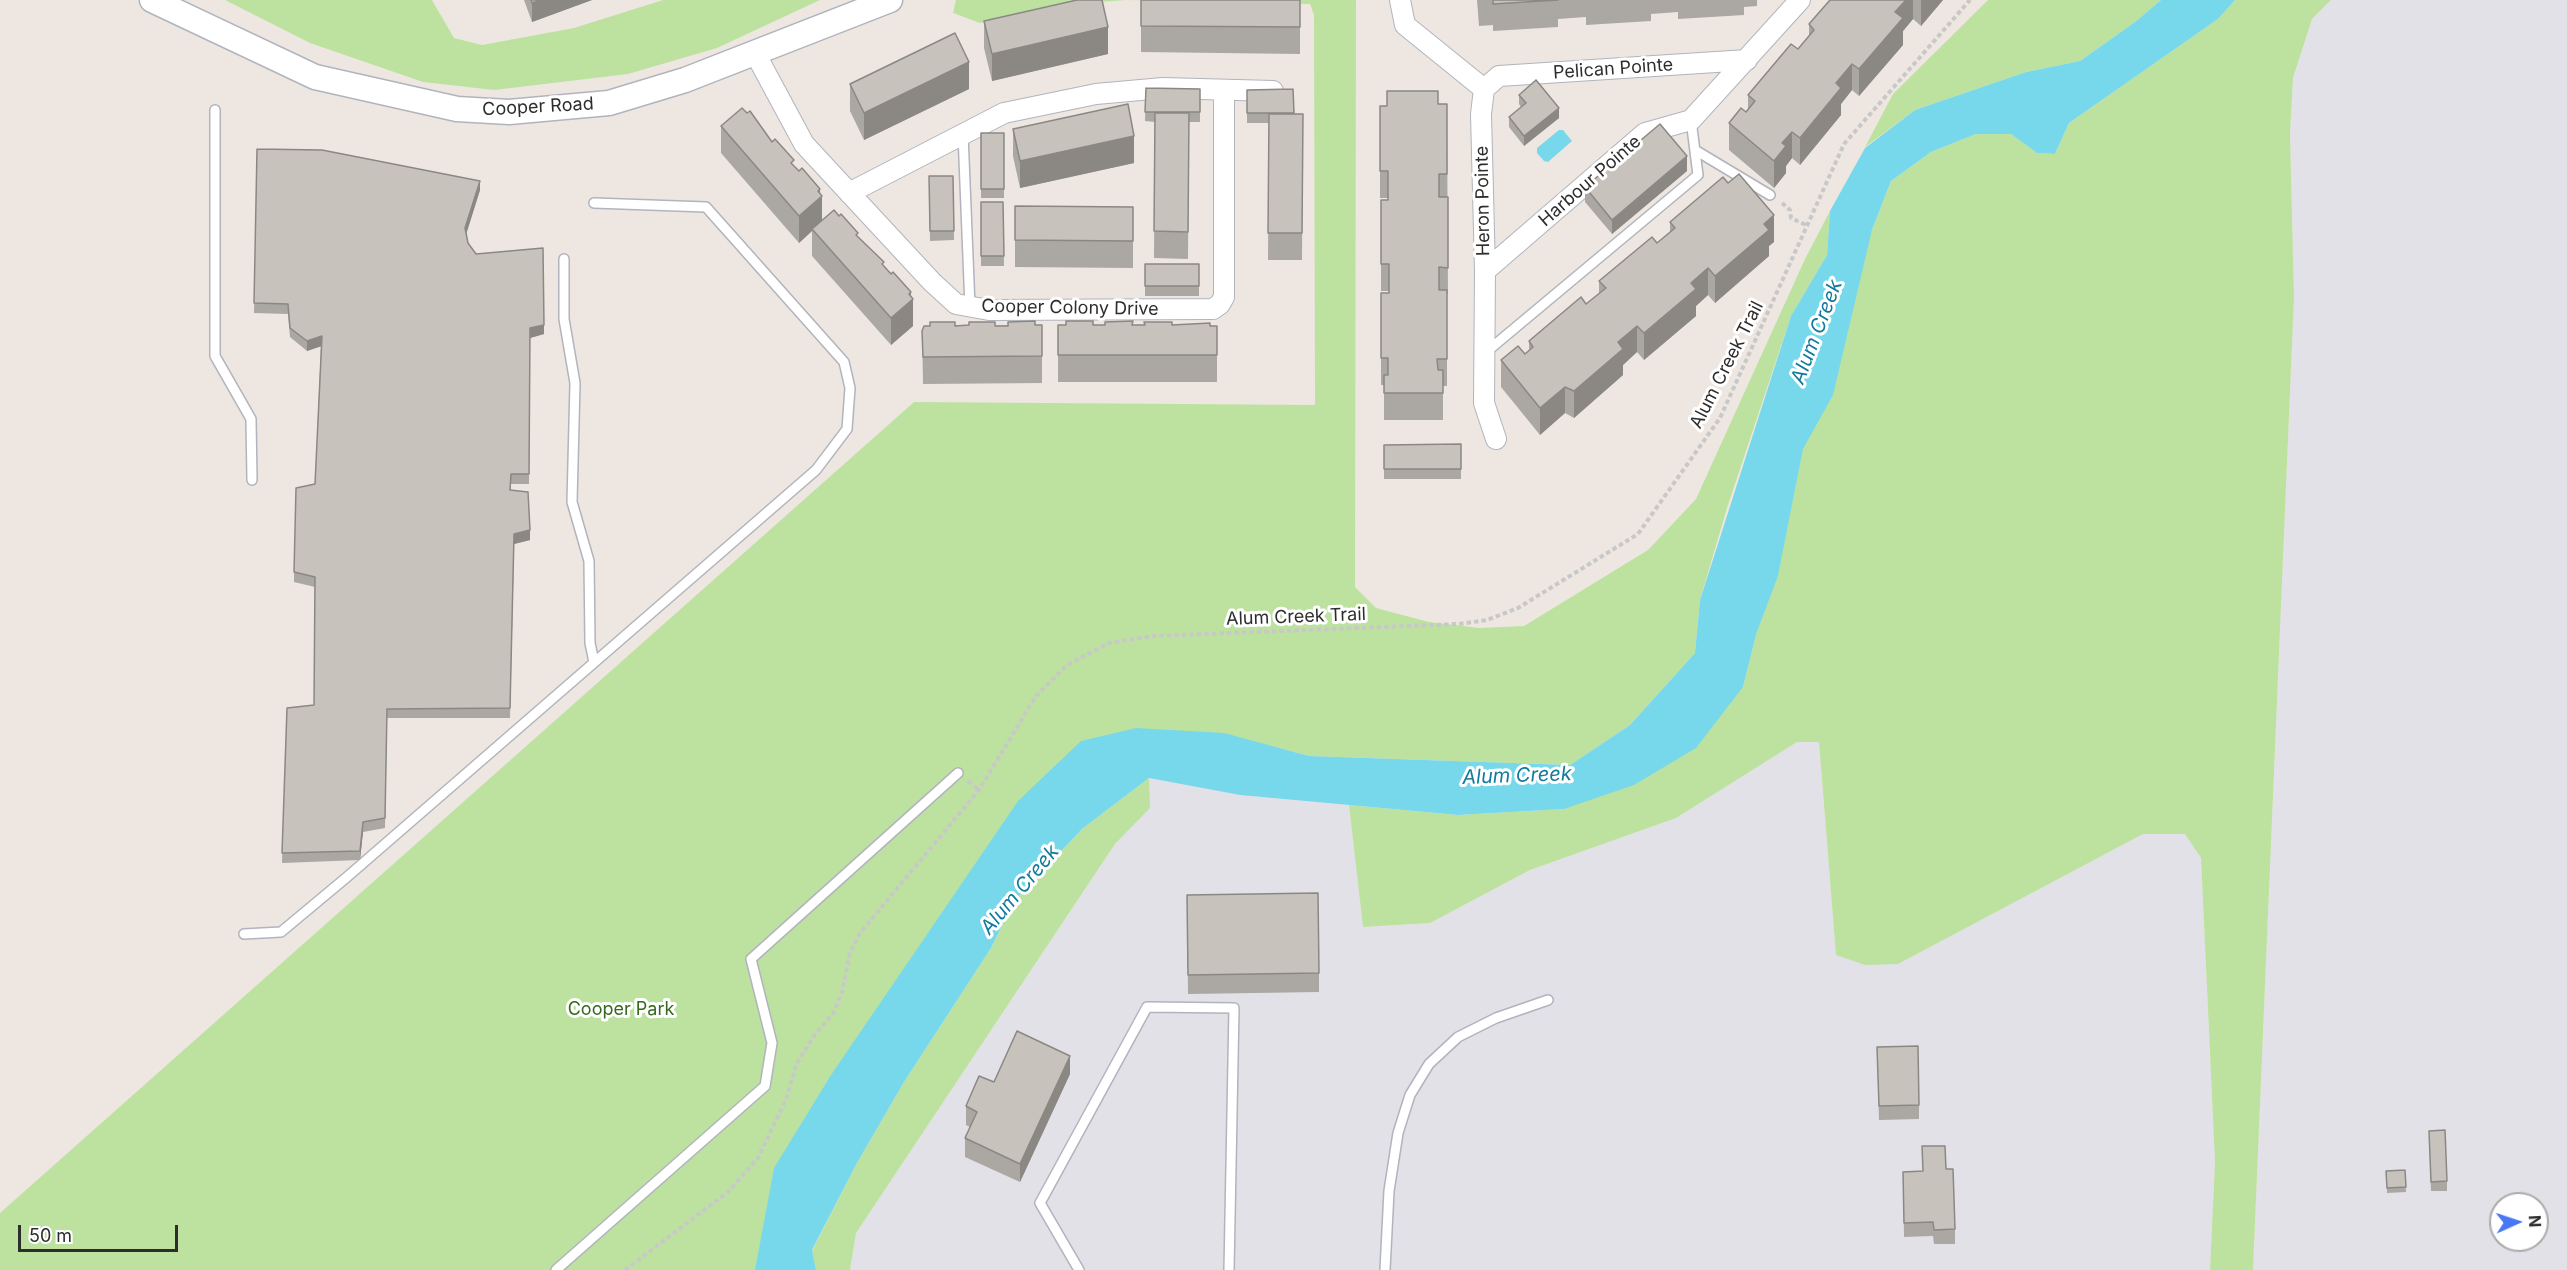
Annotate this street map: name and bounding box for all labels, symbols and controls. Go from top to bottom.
street label: Pelican Pointe [1552,54,1674,84]
street label: Cooper Road [482,93,594,121]
street label: Harbour Pointe [1535,131,1645,231]
street label: Heron Pointe [1471,146,1495,256]
water label: Alum Creek [1786,277,1848,387]
street label: Cooper Colony Drive [981,296,1159,320]
street label: Alum Creek Trail [1686,298,1768,432]
street label: Alum Creek Trail [1226,604,1366,630]
water label: Alum Creek [1462,762,1572,790]
water label: Alum Creek [976,840,1064,940]
park label: Cooper Park [568,999,674,1021]
north arrow [2489,1192,2549,1252]
scale bar [21,1213,182,1251]
text: N [2525,1215,2545,1228]
text: 50 m [29,1225,72,1246]

